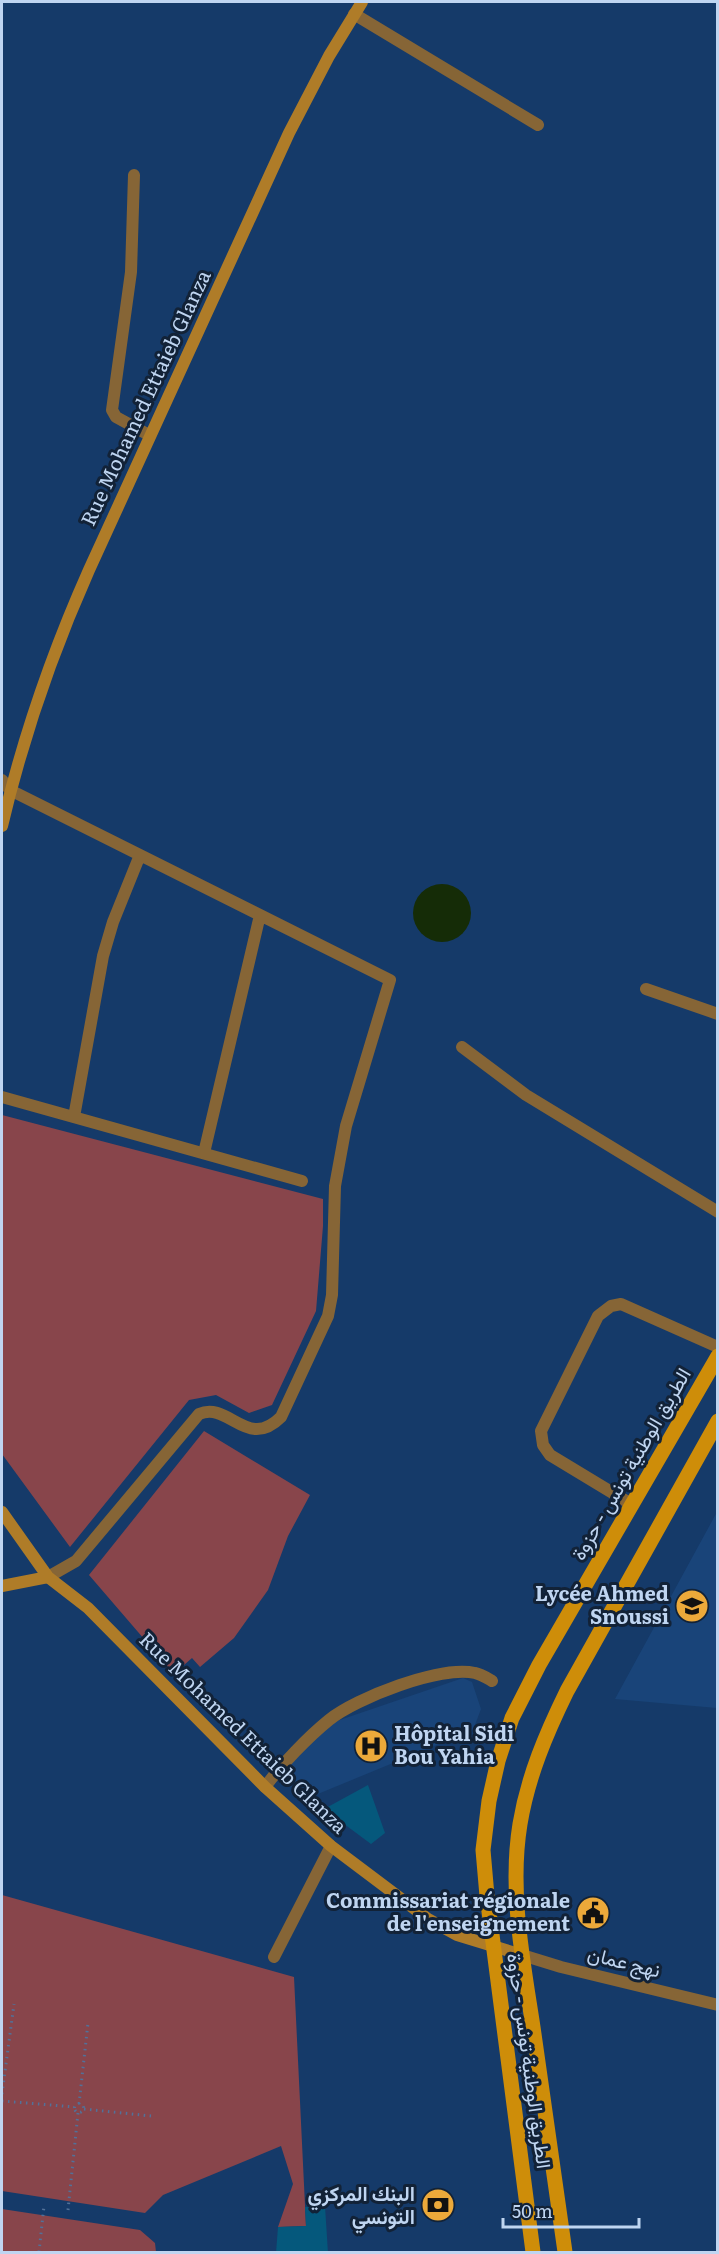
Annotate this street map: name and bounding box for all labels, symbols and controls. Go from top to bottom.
street label: Rue Mohamed Ettaieb Glanza [72,264,217,530]
street label: الطريق الوطنية تونس - حزوة [562,1361,697,1565]
place label: Lycée Ahmed Snoussi [535,1577,669,1630]
school or university icon: Lycée Ahmed Snoussi [674,1588,710,1624]
street label: Rue Mohamed Ettaieb Glanza [134,1624,355,1839]
place label: Hôpital Sidi Bou Yahia [394,1717,514,1770]
hospital icon: Hôpital Sidi Bou Yahia [353,1728,389,1764]
place label: Commissariat régionale de l'enseignement [326,1884,570,1937]
public building icon: Commissariat régionale de l'enseignement [575,1895,611,1931]
street label: نهج عمان [585,1937,664,1985]
street label: الطريق الوطنية تونس - حزوة [501,1951,561,2171]
place label: البنك المركزي التونسي [308,2177,415,2234]
bank icon: البنك المركزي التونسي [420,2187,456,2223]
scale bar [503,2191,640,2229]
text: 50 m [512,2197,553,2224]

